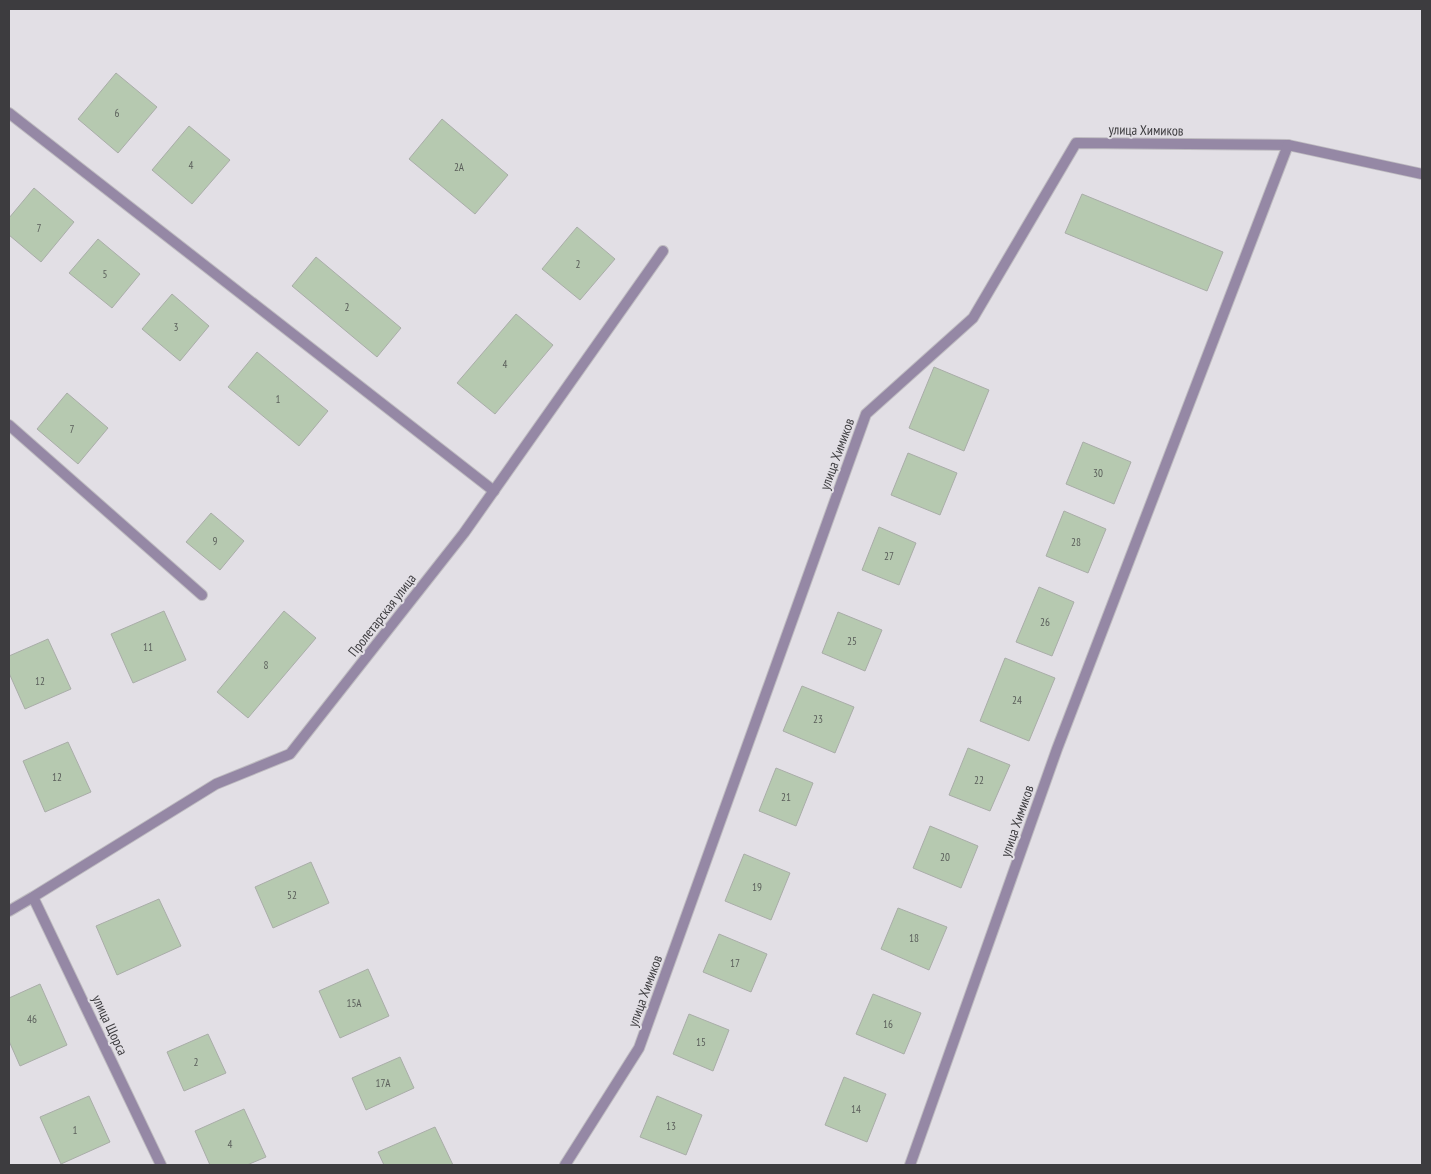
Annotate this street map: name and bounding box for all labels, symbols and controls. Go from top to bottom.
house number: 6 [115,106,120,120]
street label: улица Химиков [1108,120,1184,140]
house number: 4 [189,158,194,172]
house number: 2А [454,160,465,174]
house number: 7 [37,221,42,235]
house number: 2 [576,257,581,271]
house number: 5 [103,267,108,281]
house number: 2 [345,300,350,314]
house number: 3 [174,320,179,334]
house number: 4 [503,357,508,371]
house number: 1 [276,392,281,406]
street label: улица Химиков [816,415,858,492]
house number: 7 [70,422,75,436]
house number: 30 [1093,466,1103,480]
house number: 9 [213,534,218,548]
house number: 28 [1071,535,1081,549]
house number: 27 [884,549,894,563]
street label: Пролетарская улица [344,570,420,660]
house number: 26 [1040,615,1050,629]
house number: 25 [847,634,857,648]
house number: 11 [143,640,153,654]
house number: 8 [264,658,269,672]
house number: 12 [35,674,45,688]
house number: 24 [1012,693,1022,707]
house number: 23 [813,712,823,726]
house number: 12 [52,770,62,784]
house number: 22 [974,773,984,787]
street label: улица Химиков [996,782,1038,859]
house number: 21 [781,790,791,804]
house number: 20 [940,850,950,864]
house number: 19 [752,880,762,894]
house number: 52 [287,888,297,902]
house number: 18 [909,931,919,945]
street label: улица Химиков [624,952,666,1029]
house number: 17 [730,956,740,970]
street label: улица Щорса [88,992,132,1058]
house number: 15А [346,996,362,1010]
house number: 46 [27,1012,37,1026]
house number: 16 [883,1017,893,1031]
house number: 15 [696,1035,706,1049]
house number: 2 [194,1055,199,1069]
house number: 17А [375,1076,391,1090]
house number: 14 [851,1102,861,1116]
house number: 13 [666,1119,676,1133]
house number: 1 [73,1123,78,1137]
house number: 4 [228,1137,233,1151]

